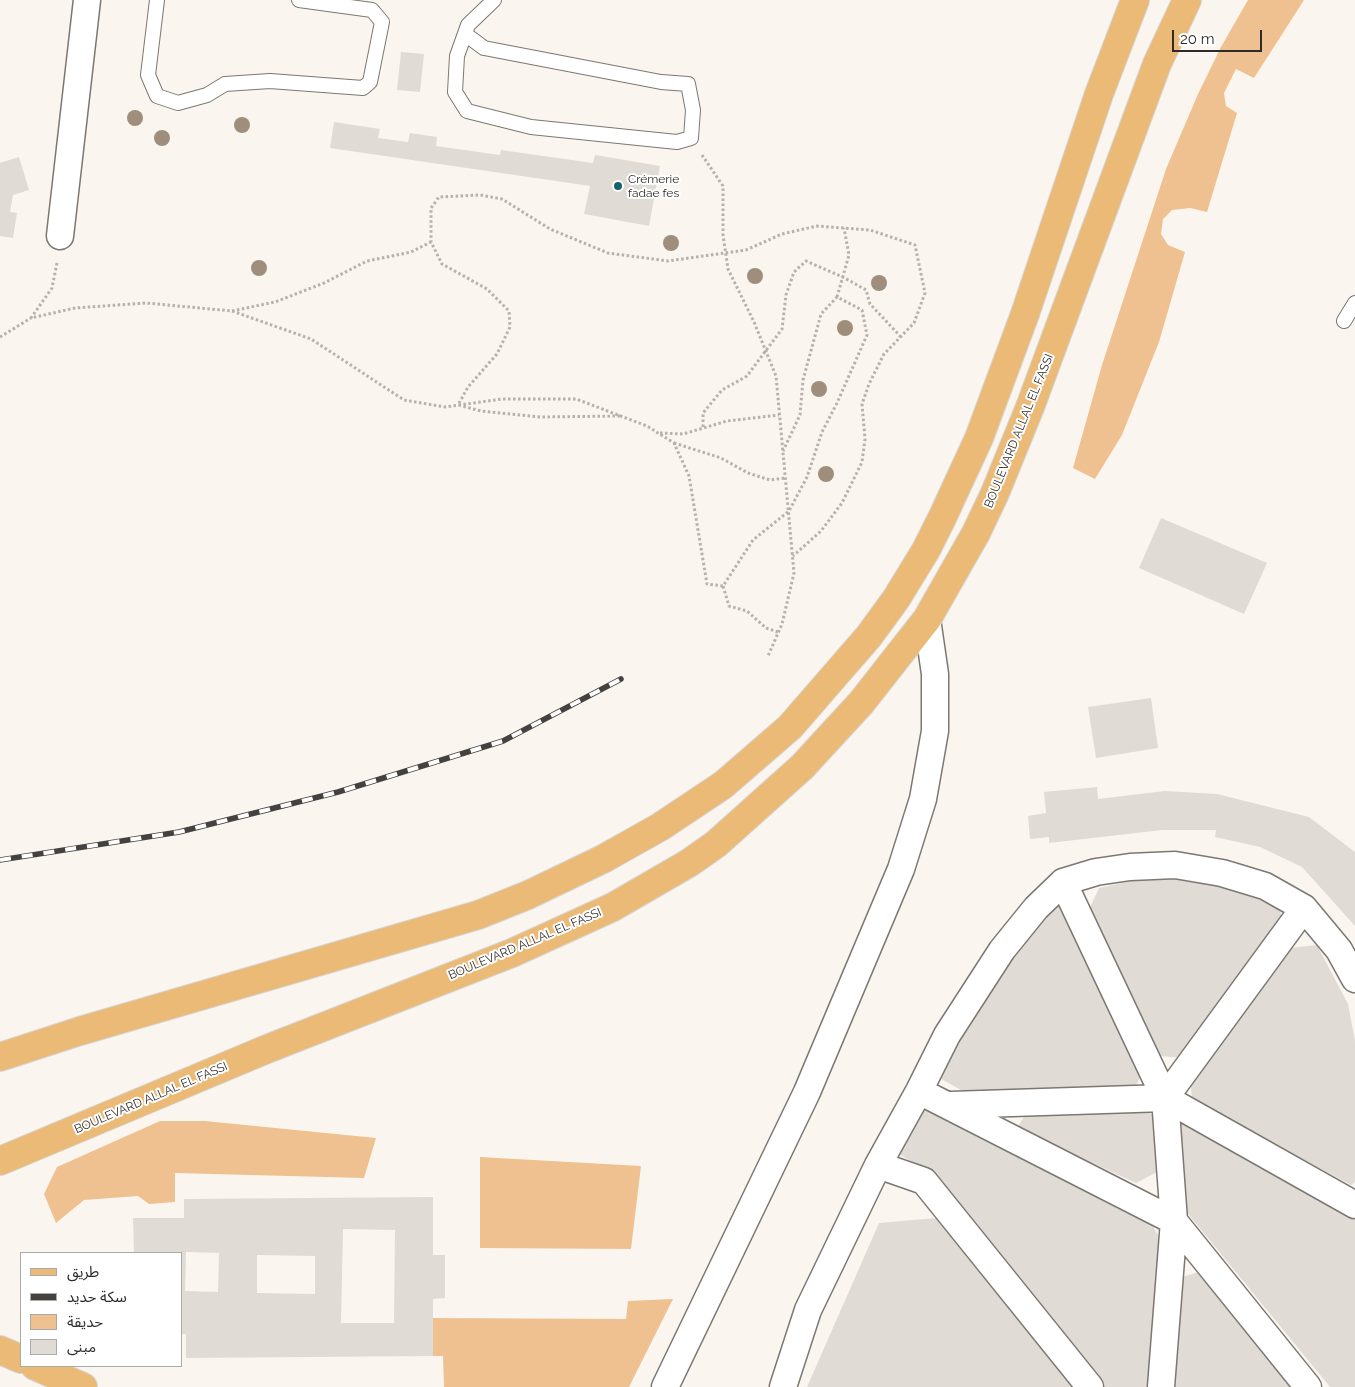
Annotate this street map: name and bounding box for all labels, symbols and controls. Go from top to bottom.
scale bar [1175,20,1265,52]
text: 20 m [1180,30,1215,48]
place label: Crémerie fadae fes [628,172,679,200]
marker: Crémerie fadae fes [612,180,624,192]
street label: BOULEVARD ALLAL EL FASSI [981,352,1057,510]
street label: BOULEVARD ALLAL EL FASSI [446,905,604,983]
street label: BOULEVARD ALLAL EL FASSI [72,1059,230,1137]
legend [20,1252,182,1367]
text: طريق [67,1263,99,1281]
text: سكة حديد [67,1288,127,1306]
text: حديقة [67,1313,103,1331]
text: مبنى [67,1338,96,1356]

